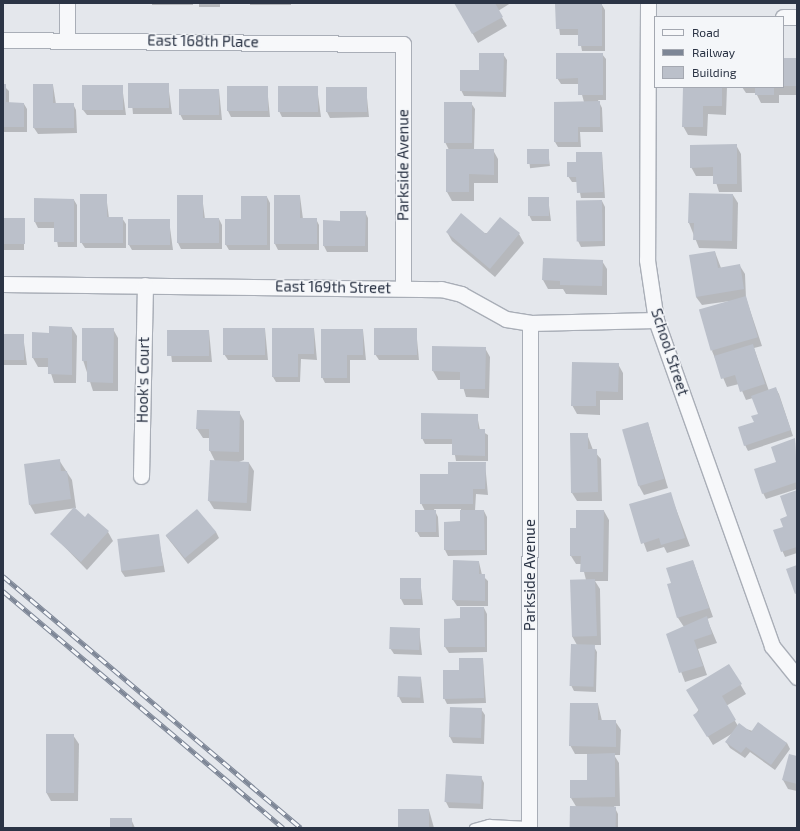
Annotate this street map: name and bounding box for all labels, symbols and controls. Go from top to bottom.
legend [654,16,784,88]
text: Road [692,25,720,39]
street label: East 168th Place [147,31,259,51]
text: Railway [692,45,735,59]
text: Building [692,65,736,79]
street label: Parkside Avenue [394,109,412,221]
street label: East 169th Street [275,277,391,297]
street label: School Street [647,306,693,398]
street label: Hook's Court [133,337,153,423]
street label: Parkside Avenue [521,519,539,631]

